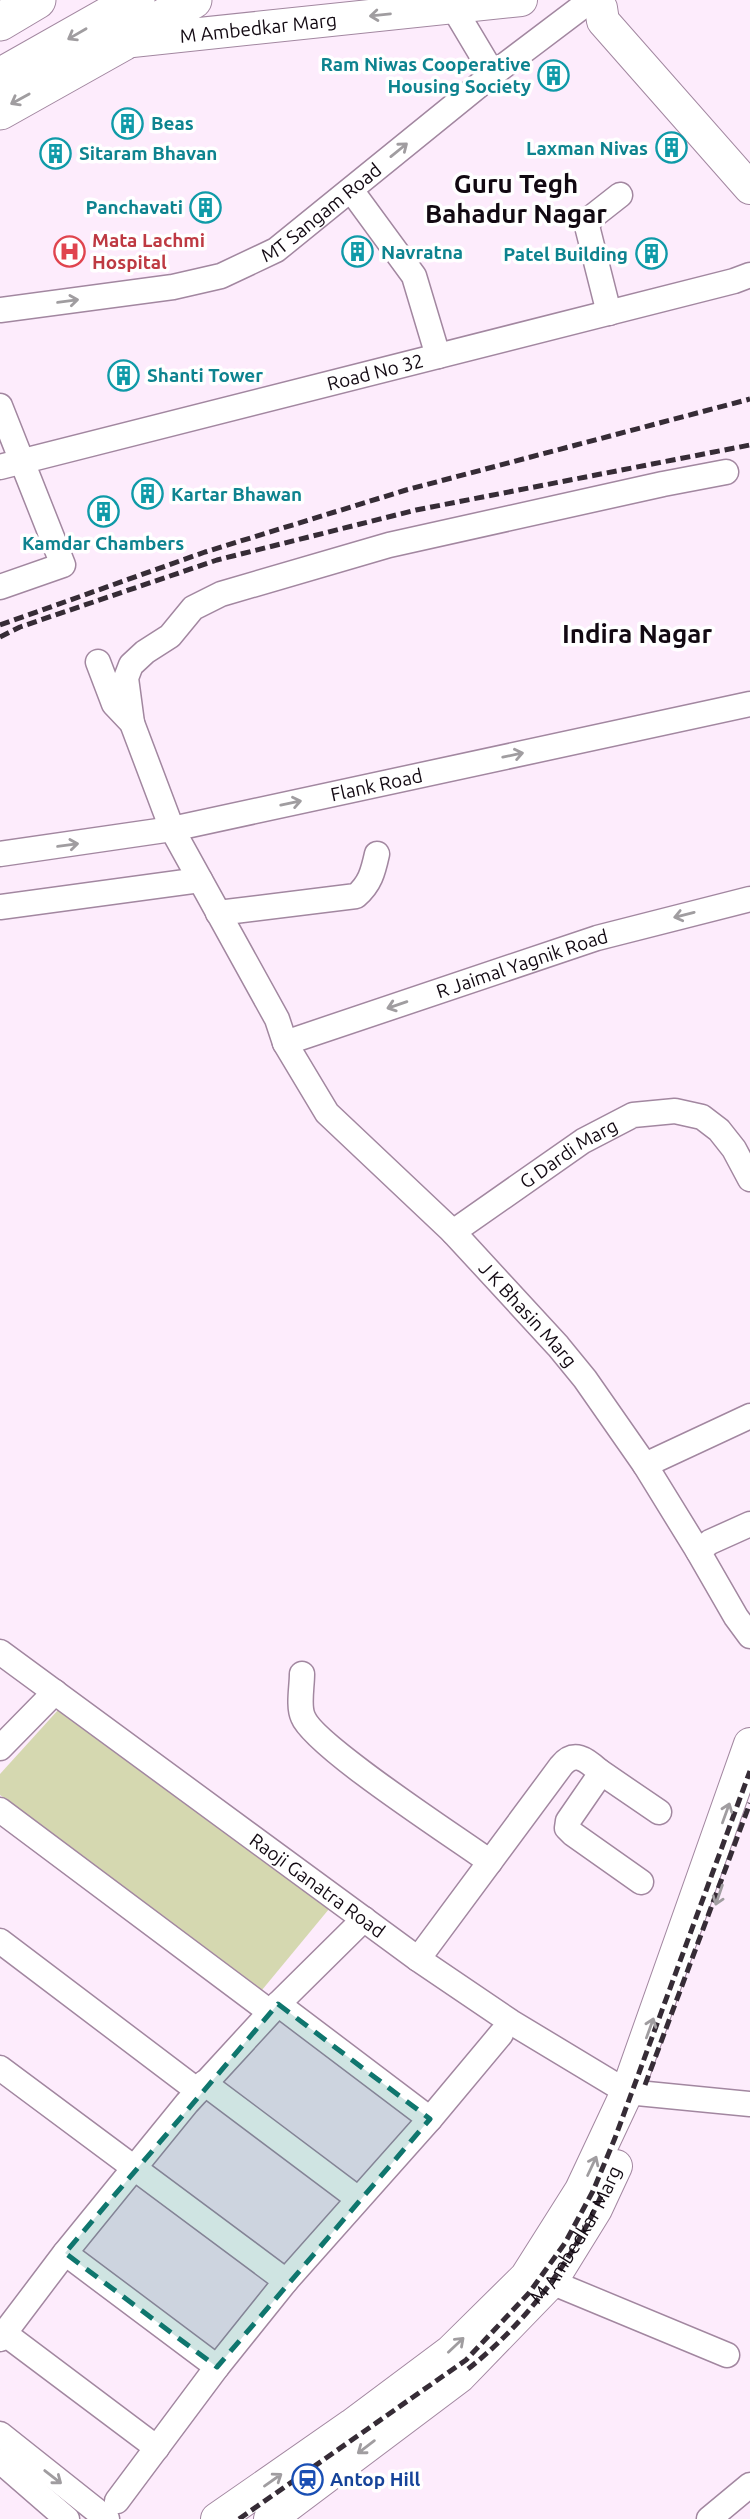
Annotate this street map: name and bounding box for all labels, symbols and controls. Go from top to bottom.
one-way arrow [369,8,392,21]
street label: M Ambedkar Marg [179,9,338,47]
one-way arrow [67,27,87,41]
place label: Ram Niwas Cooperative Housing Society [321,53,531,97]
building icon: Ram Niwas Cooperative Housing Society [537,58,571,92]
one-way arrow [11,92,31,106]
building icon: Beas [111,106,145,140]
place label: Beas [151,112,194,134]
building icon: Laxman Nivas [654,131,688,165]
building icon: Sitaram Bhavan [39,136,73,170]
place label: Laxman Nivas [526,137,648,159]
place label: Sitaram Bhavan [79,142,217,164]
one-way arrow [389,143,407,158]
street label: MT Sangam Road [257,158,386,266]
district label: Guru Tegh Bahadur Nagar [425,169,607,228]
building icon: Panchavati [189,190,223,224]
place label: Panchavati [85,196,183,218]
place label: Mata Lachmi Hospital [92,229,205,273]
hospital icon: Mata Lachmi Hospital [52,234,86,268]
building icon: Navratna [341,235,375,269]
building icon: Patel Building [634,237,668,271]
place label: Navratna [381,241,463,263]
place label: Patel Building [503,243,628,265]
one-way arrow [56,295,79,308]
street label: Road No 32 [325,349,426,395]
building icon: Shanti Tower [107,358,141,392]
place label: Shanti Tower [147,364,263,386]
building icon: Kartar Bhawan [131,477,165,511]
place label: Kartar Bhawan [171,483,302,505]
building icon: Kamdar Chambers [86,495,120,529]
place label: Kamdar Chambers [22,532,184,554]
district label: Indira Nagar [562,619,712,648]
one-way arrow [501,748,524,761]
street label: Flank Road [328,764,424,805]
one-way arrow [279,796,302,809]
one-way arrow [56,838,78,851]
one-way arrow [673,910,695,923]
street label: R Jaimal Yagnik Road [433,925,610,1002]
one-way arrow [386,1000,408,1012]
street label: G Dardi Marg [516,1114,621,1193]
street label: J K Bhasin Marg [475,1257,582,1371]
one-way arrow [720,1803,733,1825]
street label: Raoji Ganatra Road [246,1828,389,1942]
one-way arrow [712,1883,724,1905]
one-way arrow [644,2017,657,2039]
one-way arrow [586,2156,600,2177]
street label: M Ambedkar Marg [525,2162,626,2308]
one-way arrow [447,2337,464,2354]
one-way arrow [357,2440,376,2454]
station icon: Antop Hill [290,2462,324,2496]
place label: Antop Hill [330,2468,421,2490]
one-way arrow [43,2469,62,2484]
one-way arrow [263,2473,282,2487]

